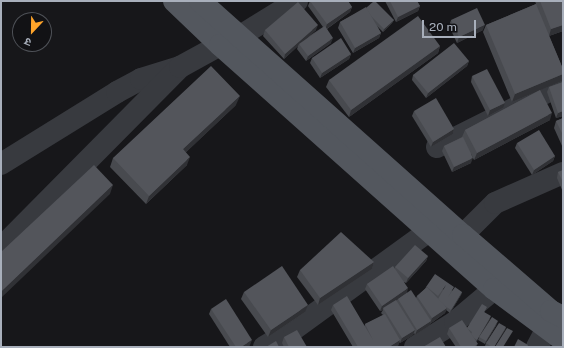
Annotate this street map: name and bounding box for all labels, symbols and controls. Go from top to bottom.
north arrow [12,12,52,52]
scale bar [424,12,478,38]
text: 20 m [429,20,457,34]
text: उ [23,35,33,49]

